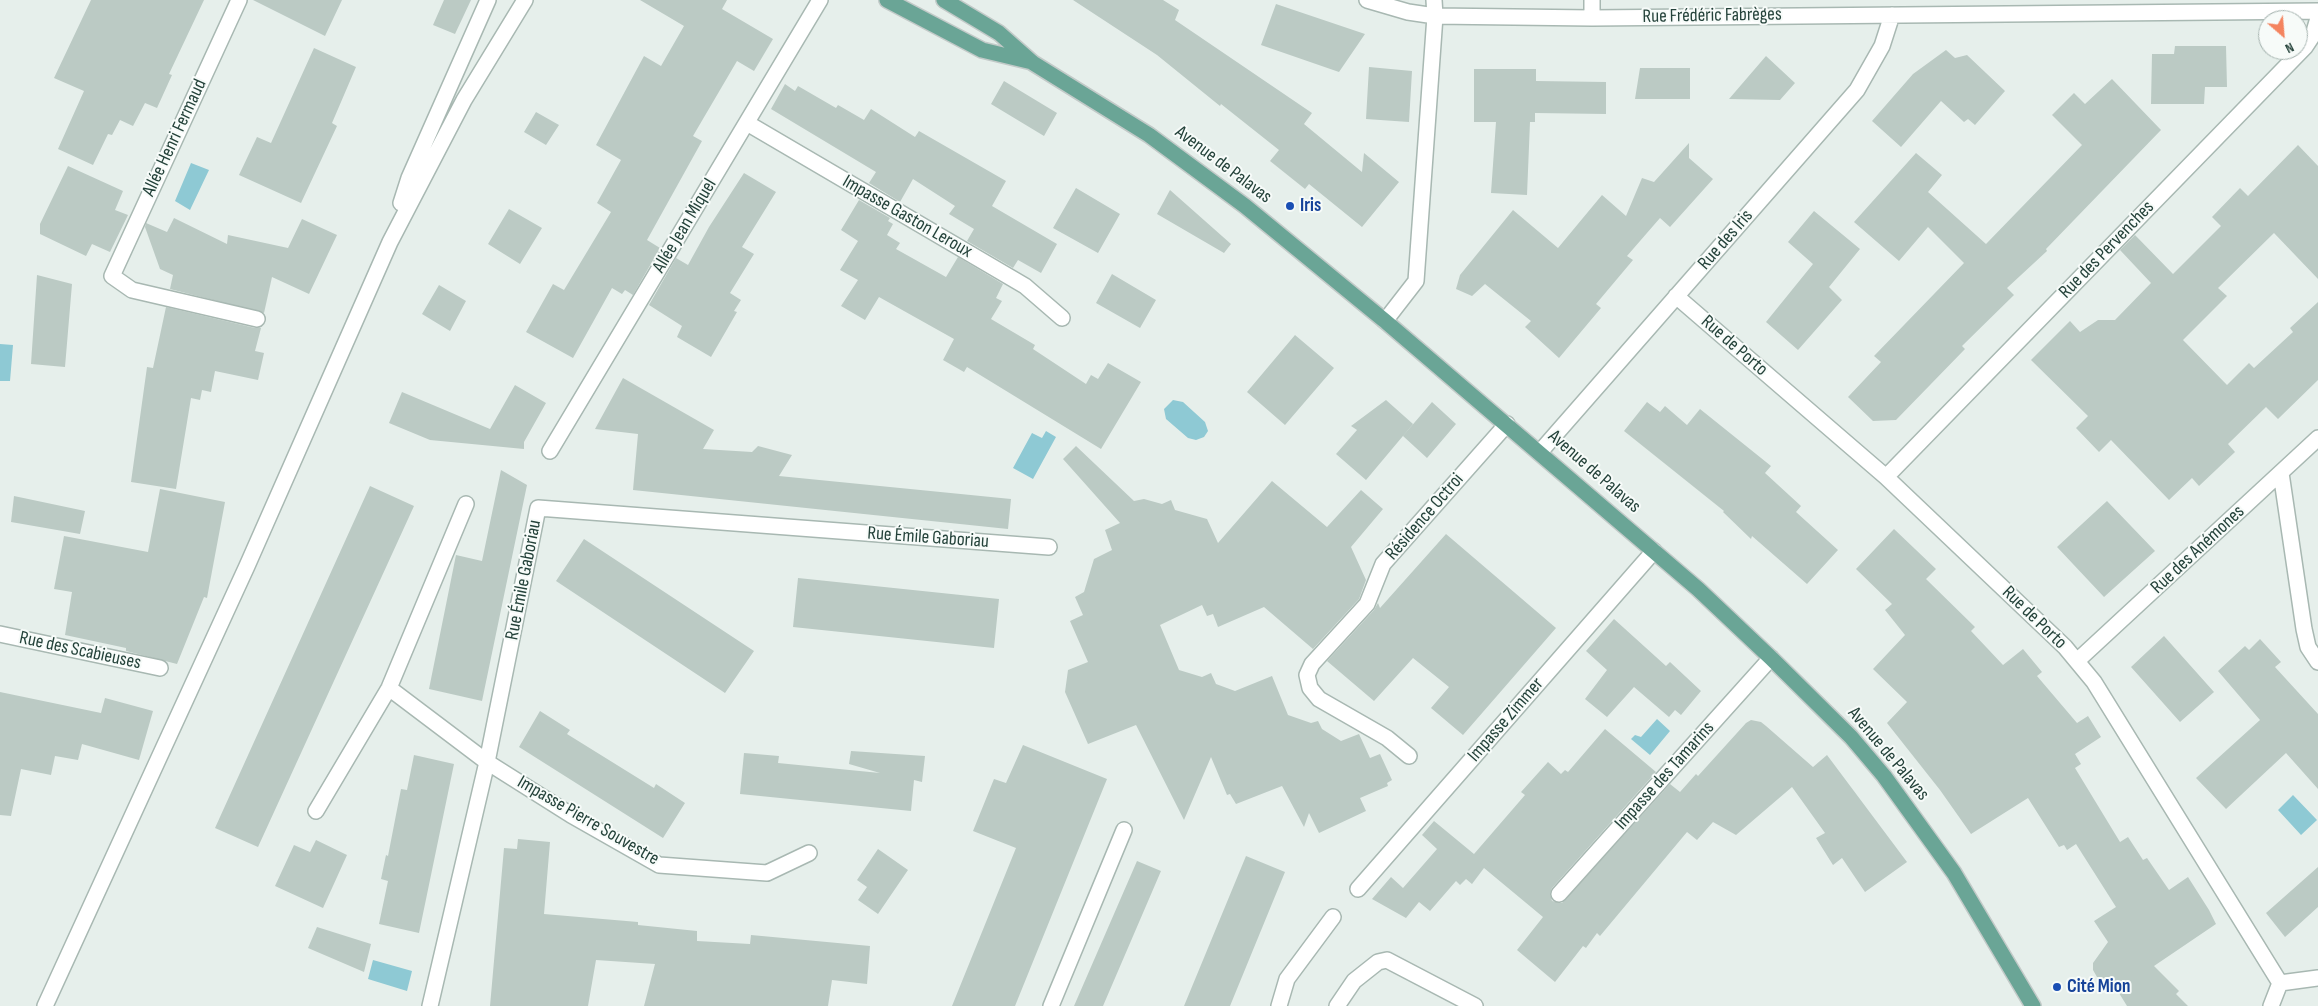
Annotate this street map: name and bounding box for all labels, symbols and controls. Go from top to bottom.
street label: Rue Frédéric Fabrèges [1642,3,1782,29]
north arrow [2258,10,2308,60]
text: N [2282,39,2297,57]
street label: Allée Henri Fermaud [138,76,212,200]
street label: Avenue de Palavas [1170,121,1276,209]
street label: Impasse Gaston Leroux [838,171,976,263]
street label: Allée Jean Miquel [648,175,722,277]
place label: Iris [1300,195,1321,217]
street label: Rue des Pervenches [2055,196,2159,304]
marker: Iris [1284,200,1296,212]
street label: Rue des Iris [1694,205,1758,275]
street label: Rue de Porto [1696,311,1772,381]
street label: Avenue de Palavas [1543,426,1645,518]
street label: Résidence Octroi [1381,469,1469,565]
street label: Rue des Anémones [2146,501,2250,599]
street label: Rue Émile Gaboriau [501,518,547,642]
street label: Rue Émile Gaboriau [866,522,990,554]
street label: Rue de Porto [1997,582,2071,654]
street label: Rue des Scabieuses [17,627,143,675]
street label: Impasse Zimmer [1463,673,1549,767]
street label: Avenue de Palavas [1842,703,1934,805]
street label: Impasse des Tamarins [1610,717,1720,835]
street label: Impasse Pierre Souvestre [513,771,663,871]
place label: Cité Mion [2067,976,2130,998]
marker: Cité Mion [2051,981,2063,993]

